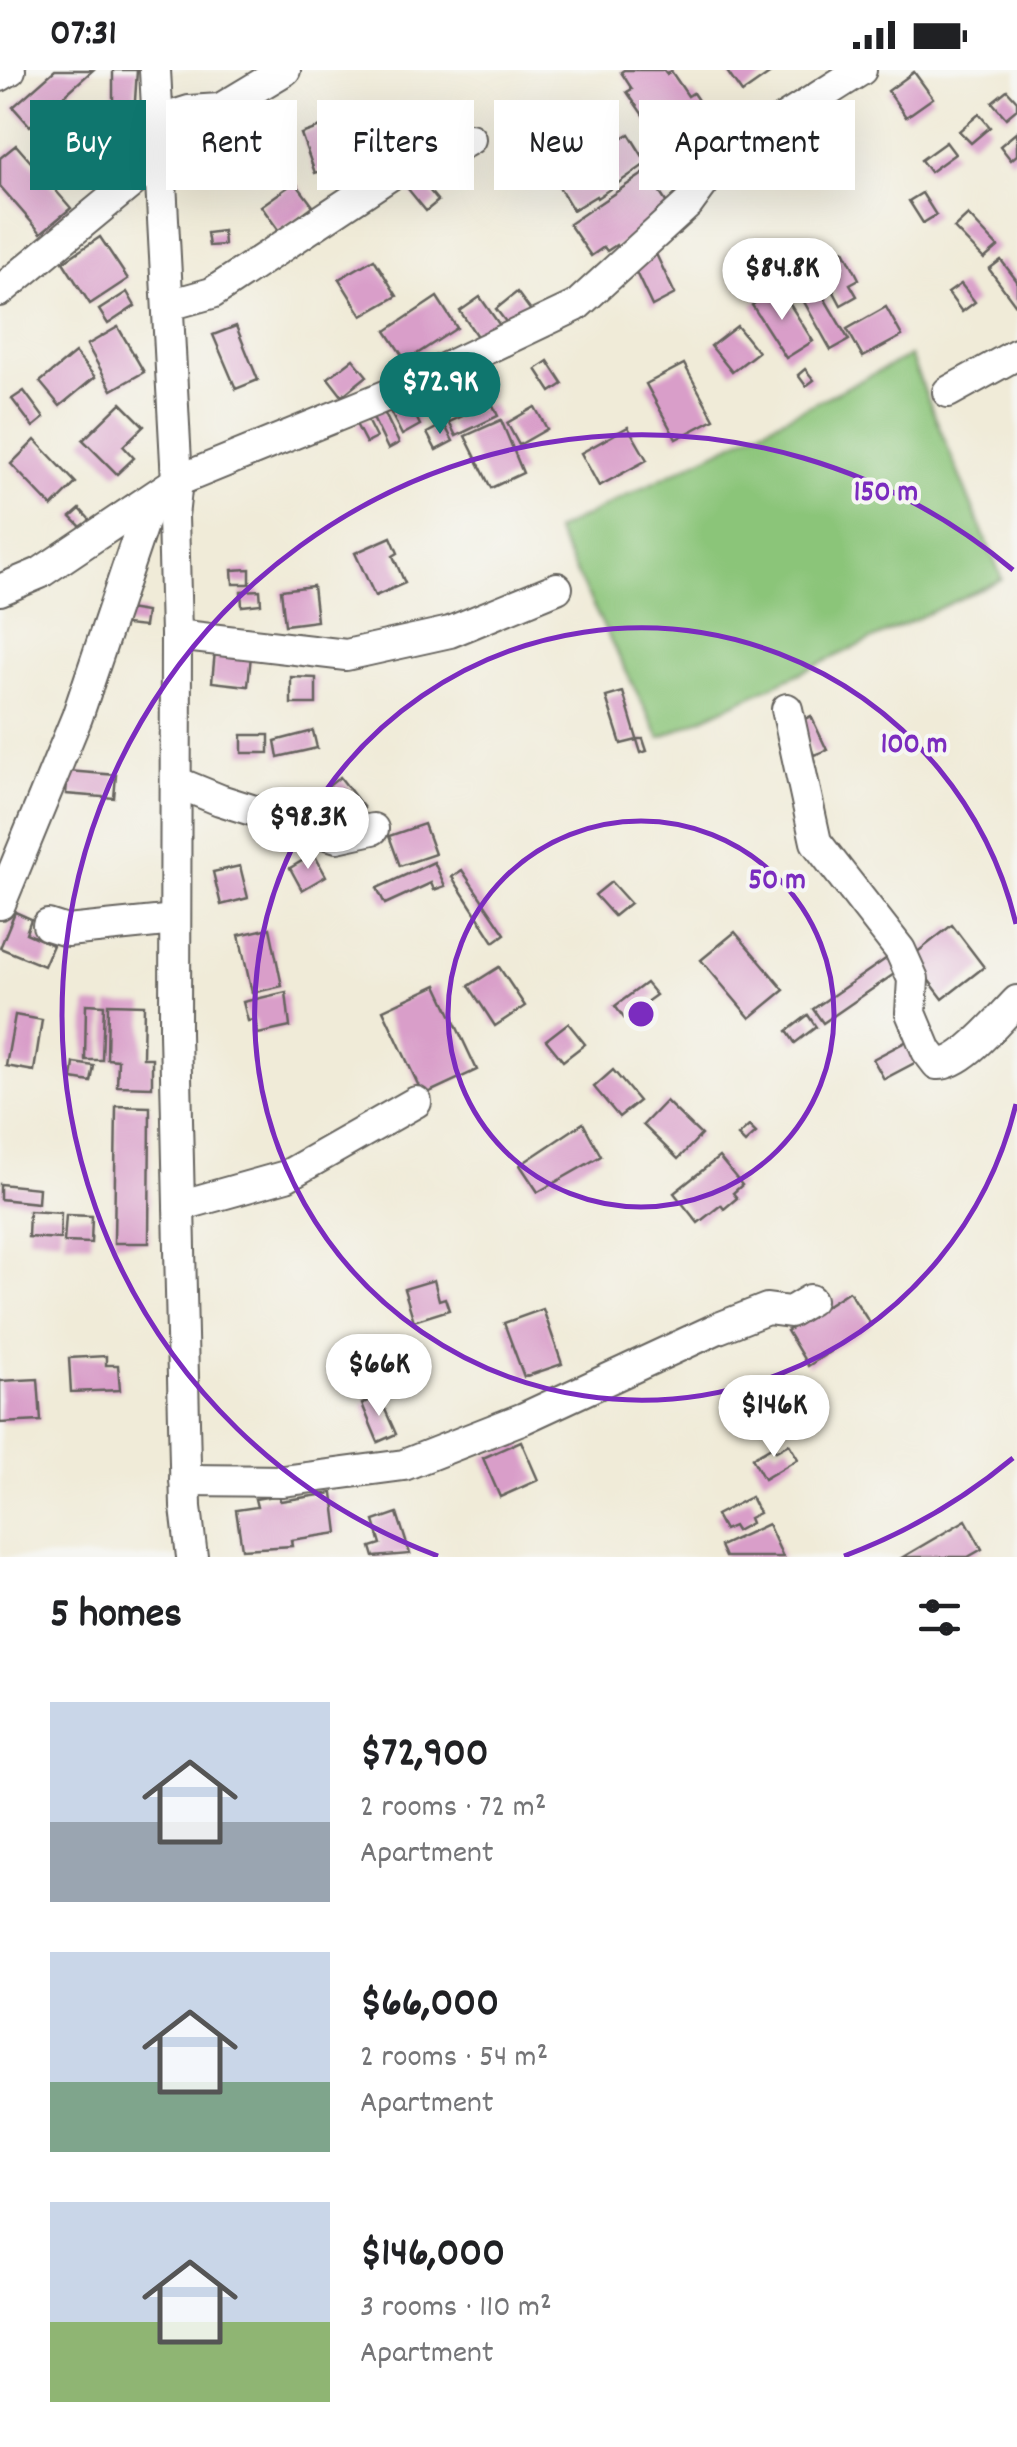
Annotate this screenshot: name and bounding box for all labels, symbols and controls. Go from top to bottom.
text: 07:31 [50,8,117,63]
chip: Buy [30,100,146,190]
chip: Rent [166,100,297,190]
chip: Filters [317,100,474,190]
chip: New [494,100,619,190]
chip: Apartment [639,100,855,190]
pin: $84.8K [701,238,863,323]
text: $84.8K [744,247,820,293]
pin: $72.9K [359,352,521,437]
text: $72.9K [401,361,479,407]
text: 150 m [854,473,918,516]
text: 100 m [881,725,947,768]
pin: $98.3K [227,787,389,872]
text: $98.3K [269,796,347,842]
text: 50 m [748,861,806,904]
centre of rings [623,996,659,1032]
pin: $66K [320,1334,438,1419]
text: $66K [348,1343,410,1389]
pin: $146K [704,1375,844,1460]
text: $146K [741,1384,807,1430]
text: 5 homes [50,1587,182,1647]
icon: filters [912,1590,967,1645]
text: $72,900 [360,1726,489,1786]
icon: home [130,1742,250,1862]
text: 2 rooms · 72 m² [360,1786,546,1832]
text: Apartment [360,1832,494,1878]
text: $66,000 [360,1976,499,2036]
icon: home [130,1992,250,2112]
text: 2 rooms · 54 m² [360,2036,548,2082]
text: Apartment [360,2082,494,2128]
text: $146,000 [360,2226,505,2286]
icon: home [130,2242,250,2362]
text: 3 rooms · 110 m² [360,2286,552,2332]
text: Apartment [360,2332,494,2378]

